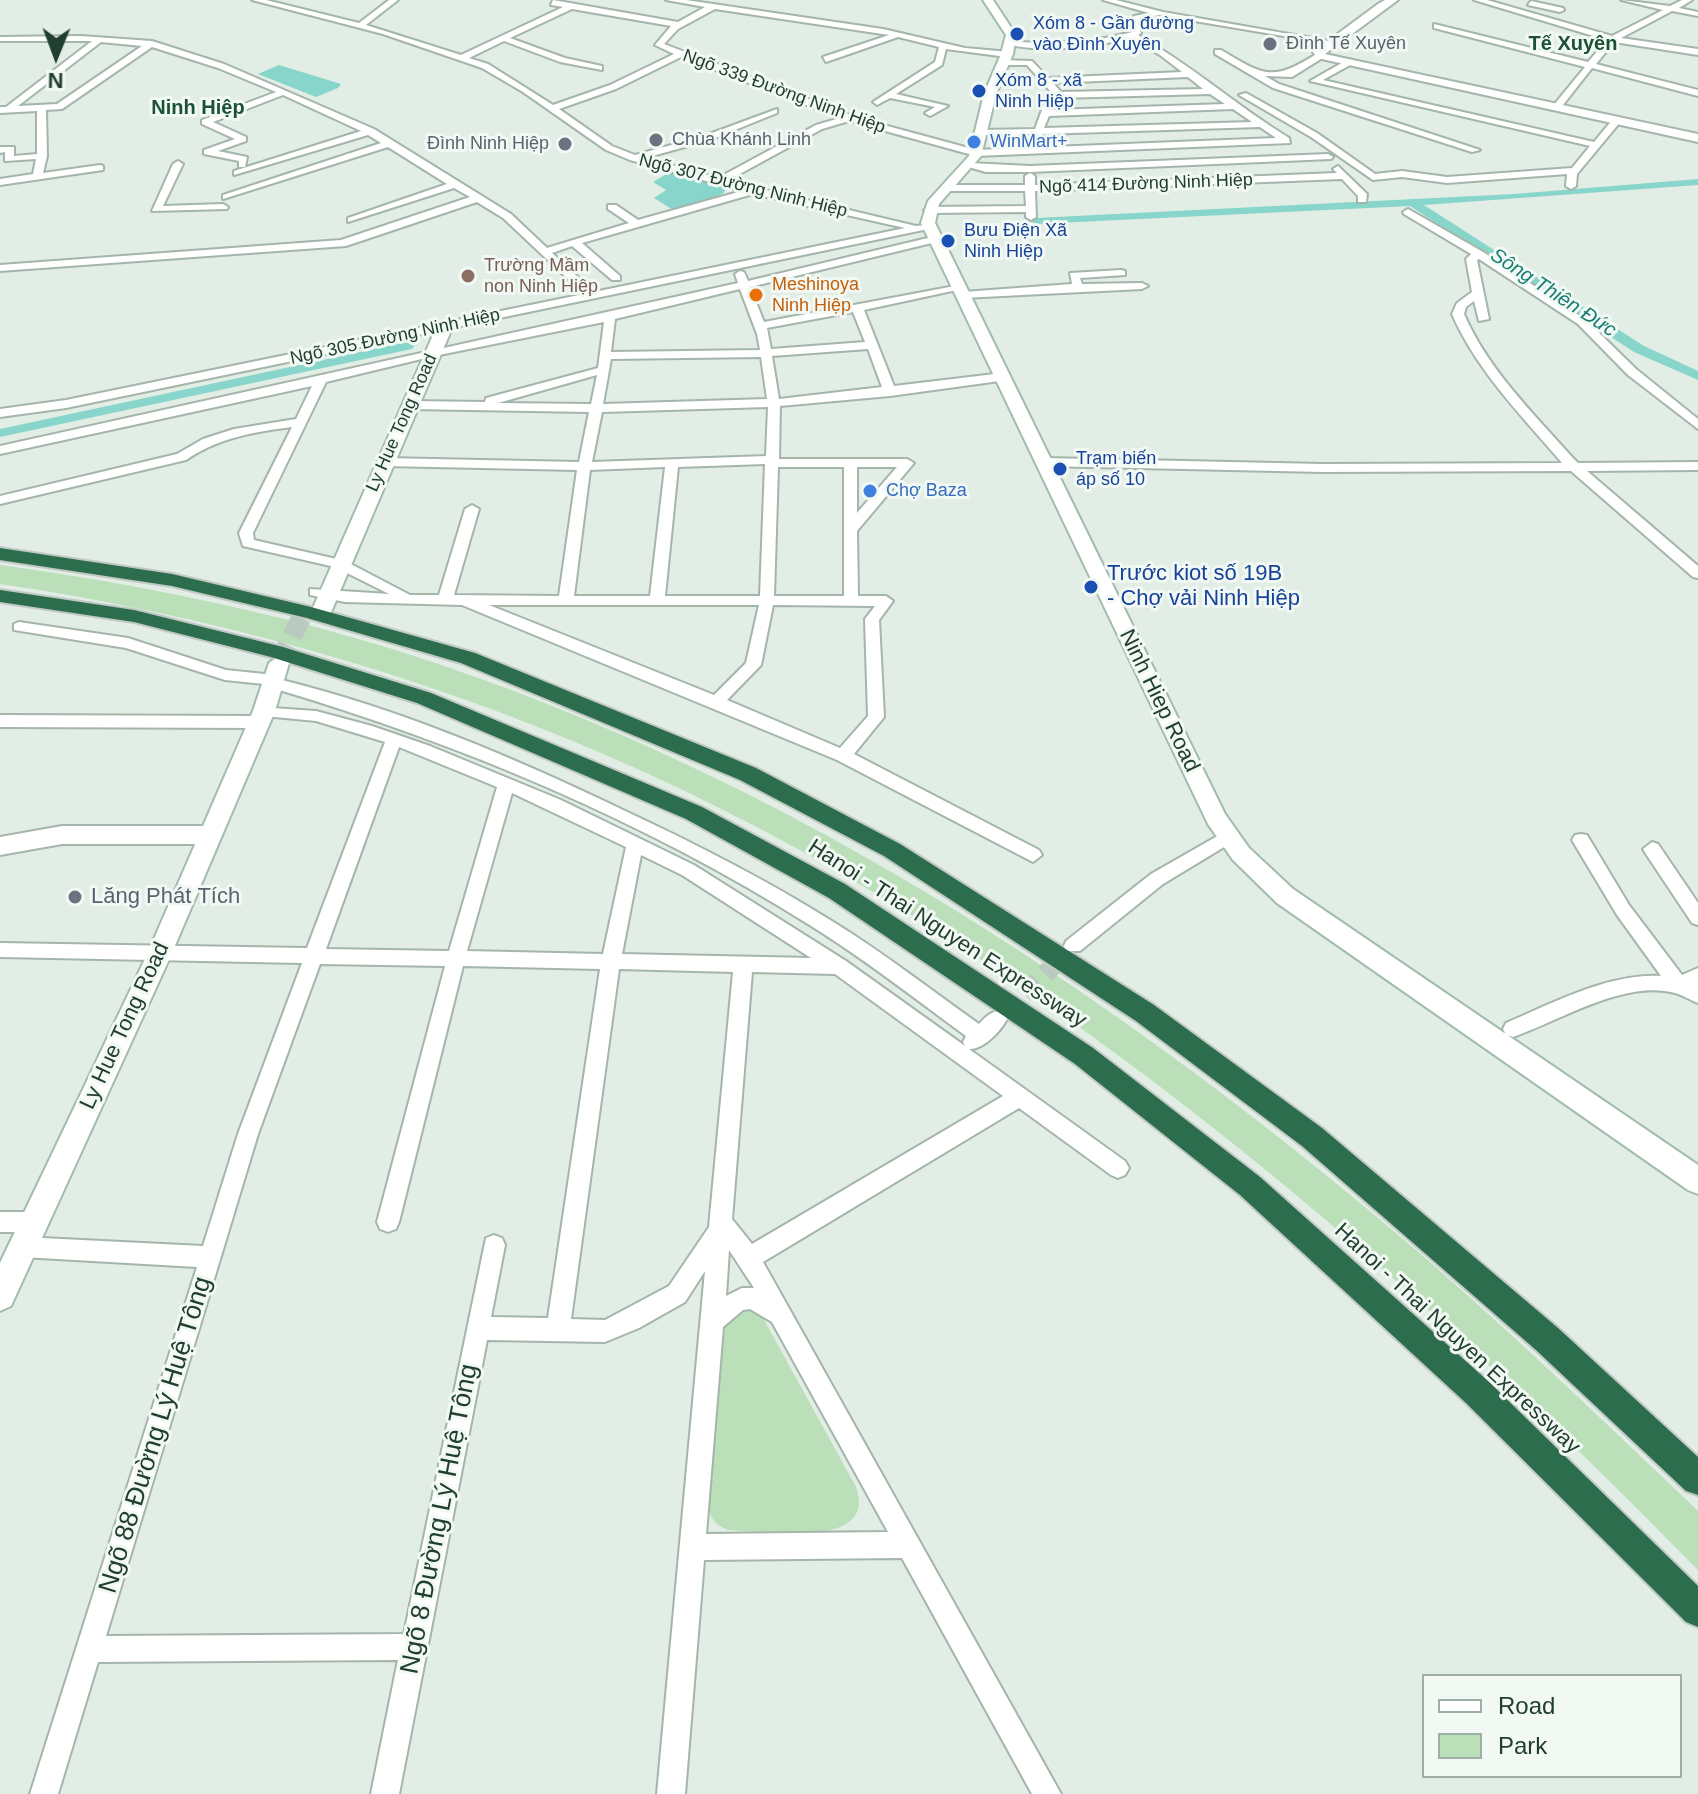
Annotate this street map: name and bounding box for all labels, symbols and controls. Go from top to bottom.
place label: Xóm 8 - Gần đường vào Đình Xuyên [1033,13,1194,56]
north arrow [16,16,96,96]
marker: Xóm 8 - Gần đường vào Đình Xuyên [1008,25,1026,43]
district label: Tế Xuyên [1529,32,1617,56]
place label: Đình Tế Xuyên [1286,33,1406,55]
marker: Đình Tế Xuyên [1261,35,1279,53]
street label: Ngõ 339 Đường Ninh Hiệp [680,45,888,139]
text: N [47,68,64,93]
place label: Xóm 8 - xã Ninh Hiệp [995,70,1082,112]
marker: Xóm 8 - xã Ninh Hiệp [970,82,988,100]
district label: Ninh Hiệp [151,96,245,120]
place label: Chùa Khánh Linh [672,129,811,151]
marker: Chùa Khánh Linh [647,131,665,149]
place label: WinMart+ [990,131,1068,153]
place label: Đình Ninh Hiệp [427,133,549,155]
marker: WinMart+ [965,133,983,151]
marker: Đình Ninh Hiệp [556,135,574,153]
street label: Ngõ 307 Đường Ninh Hiệp [637,150,849,222]
street label: Ngõ 414 Đường Ninh Hiệp [1039,169,1253,199]
place label: Bưu Điện Xã Ninh Hiệp [964,220,1067,262]
marker: Bưu Điện Xã Ninh Hiệp [939,232,957,250]
water label: Sông Thiên Đức [1486,243,1620,343]
place label: Trường Mầm non Ninh Hiệp [484,255,598,298]
marker: Trường Mầm non Ninh Hiệp [459,267,477,285]
place label: Meshinoya Ninh Hiệp [772,274,859,316]
marker: Meshinoya Ninh Hiệp [747,286,765,304]
street label: Ngõ 305 Đường Ninh Hiệp [288,304,502,370]
street label: Ly Hue Tong Road [362,351,442,495]
place label: Trạm biến áp số 10 [1076,448,1156,490]
marker: Trạm biến áp số 10 [1051,460,1069,478]
place label: Chợ Baza [886,480,967,502]
marker: Chợ Baza [861,482,879,500]
place label: Trước kiot số 19B - Chợ vải Ninh Hiệp [1107,561,1300,612]
marker: Trước kiot số 19B - Chợ vải Ninh Hiệp [1082,578,1100,596]
street label: Ninh Hiep Road [1113,625,1205,777]
street label: Hanoi - Thai Nguyen Expressway [803,834,1091,1034]
place label: Lăng Phát Tích [91,884,240,910]
marker: Lăng Phát Tích [66,888,84,906]
street label: Ly Hue Tong Road [75,938,175,1114]
street label: Hanoi - Thai Nguyen Expressway [1329,1218,1585,1460]
street label: Ngõ 88 Đường Lý Huệ Tông [93,1273,219,1597]
street label: Ngõ 8 Đường Lý Huệ Tông [395,1361,485,1677]
legend [1422,1674,1682,1778]
text: Road [1498,1692,1555,1719]
text: Park [1498,1732,1547,1759]

